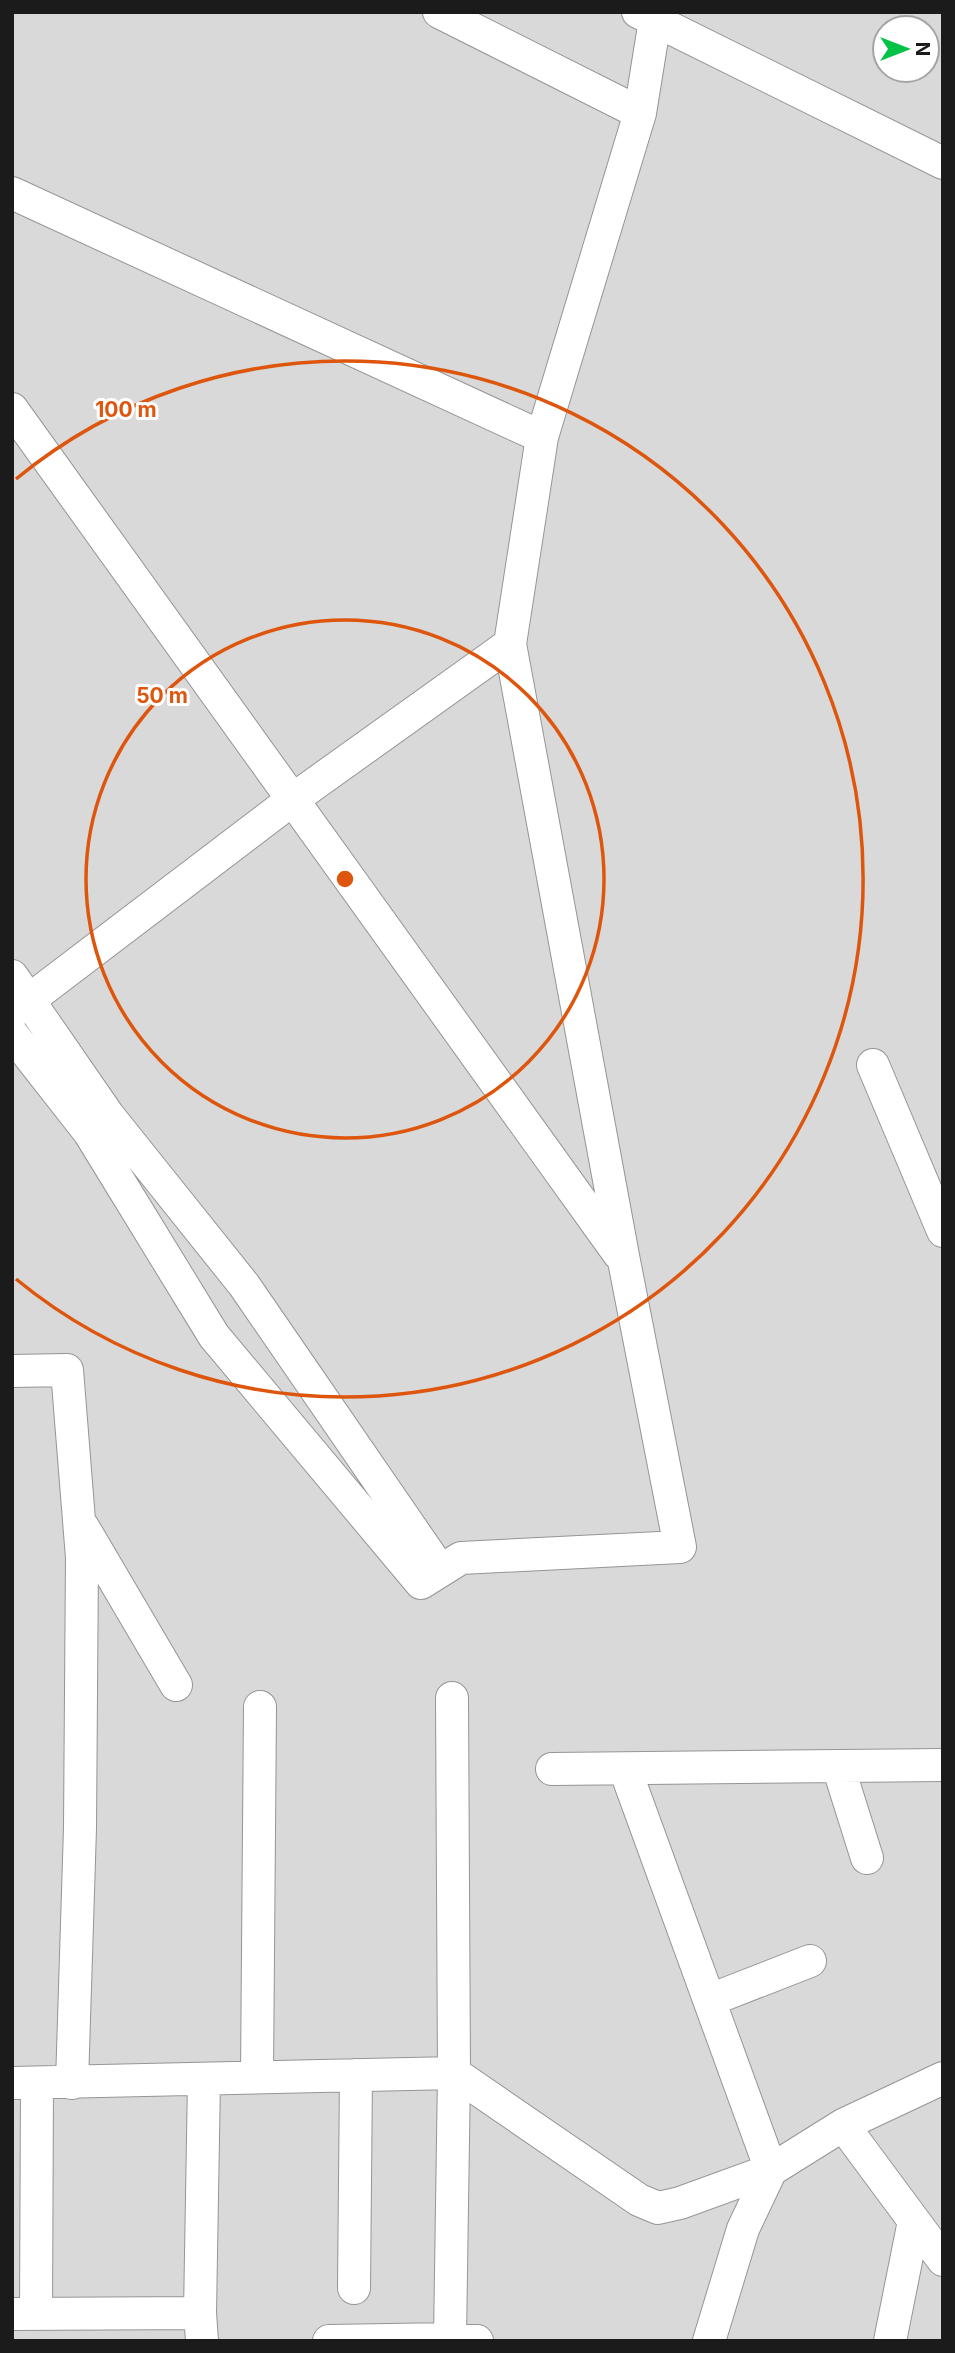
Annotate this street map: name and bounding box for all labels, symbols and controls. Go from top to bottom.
north arrow [871,14,941,84]
text: N [911,42,934,56]
text: 100 m [95,397,157,422]
text: 50 m [136,683,188,708]
centre of rings [333,867,357,891]

